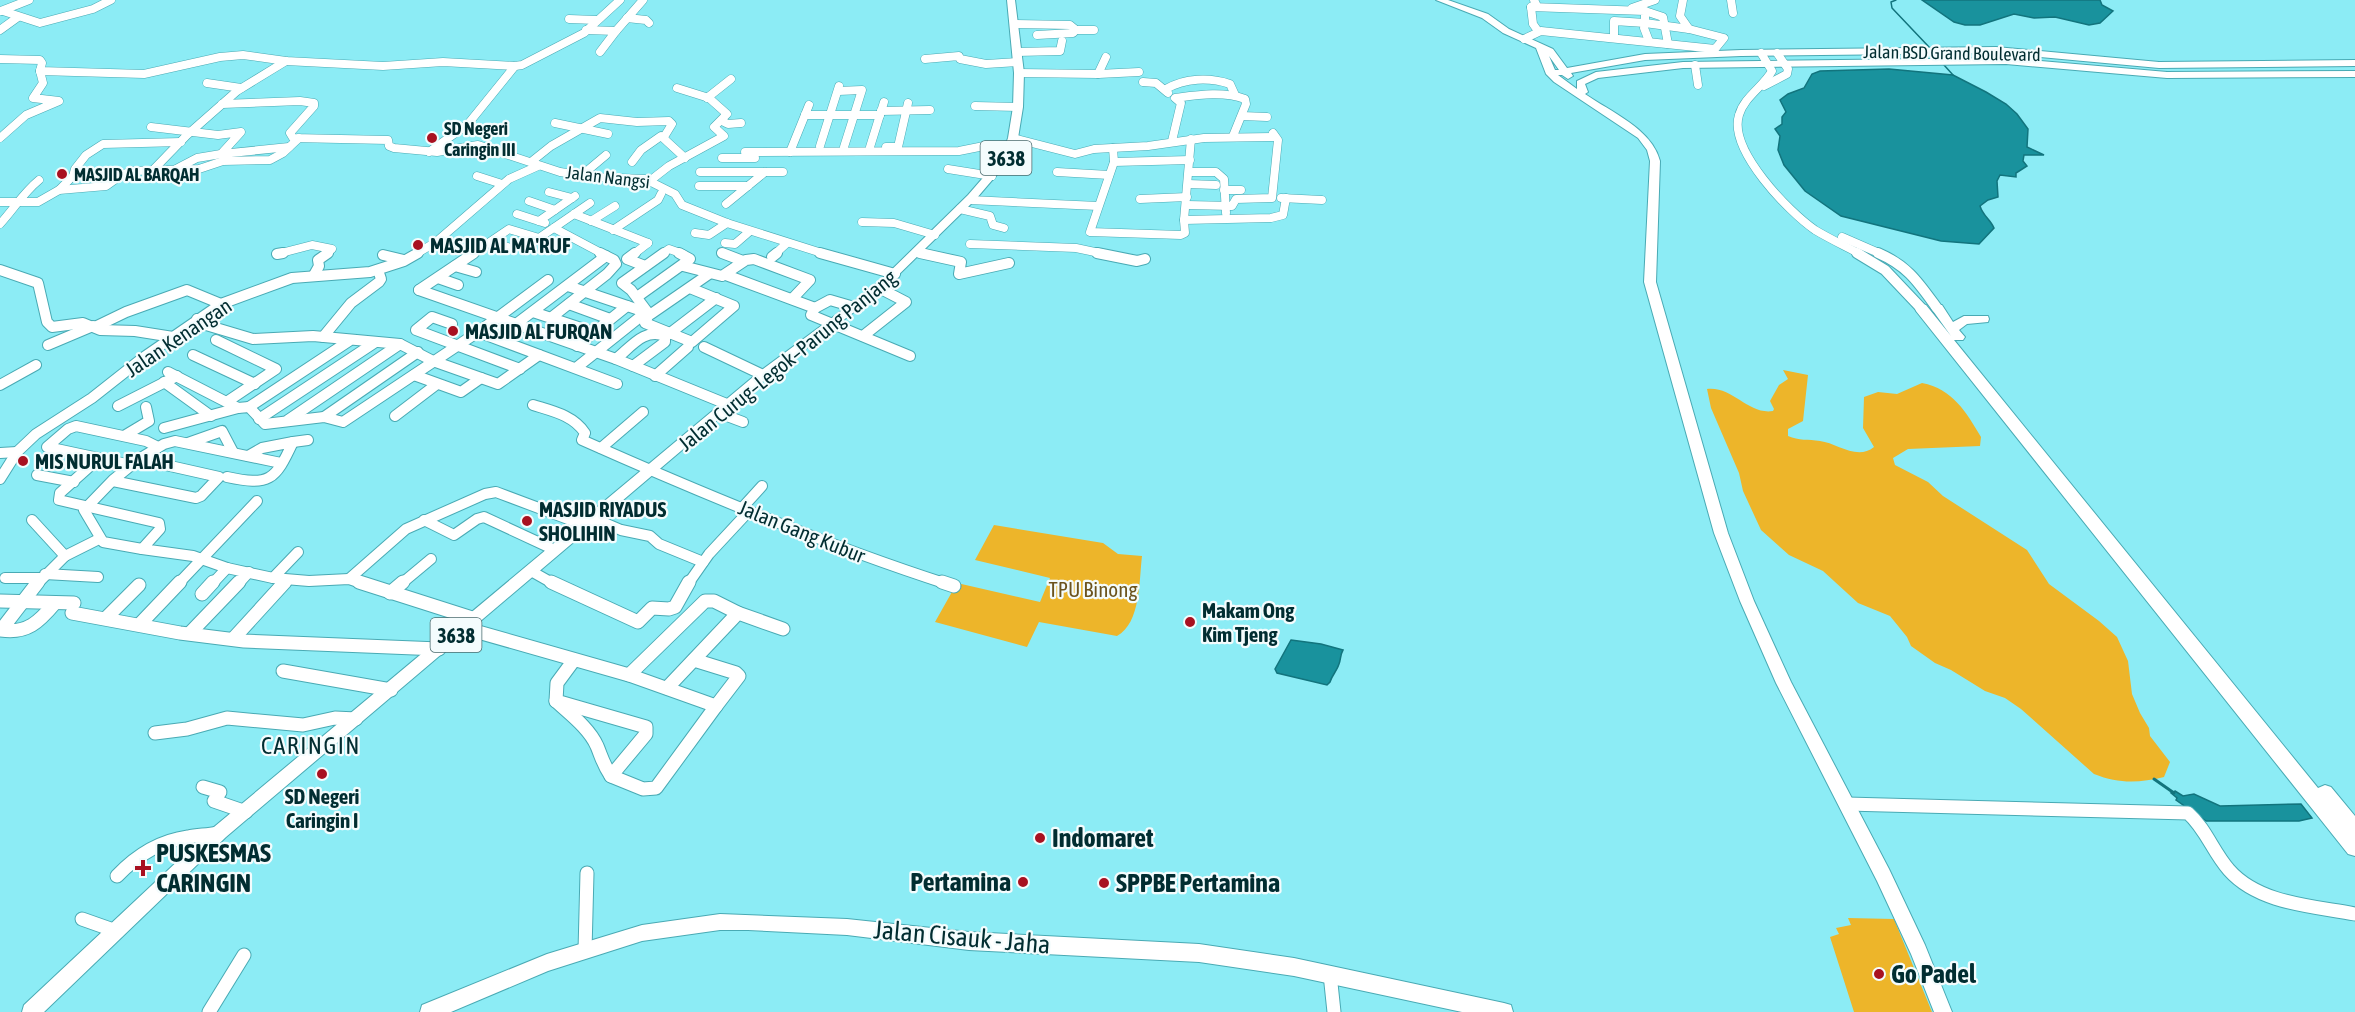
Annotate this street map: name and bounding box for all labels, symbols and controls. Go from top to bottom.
street label: Jalan BSD Grand Boulevard [1863,41,2041,65]
place label: SD Negeri Caringin III [444,118,516,160]
marker: SD Negeri Caringin III [425,131,439,145]
road number: 3638 [980,141,1032,175]
street label: Jalan Nangsi [565,161,651,193]
place label: MASJID AL BARQAH [74,164,200,185]
marker: MASJID AL BARQAH [55,167,69,181]
place label: MASJID AL MA'RUF [430,233,571,257]
marker: MASJID AL MA'RUF [411,238,425,252]
street label: Jalan Curug–Legok–Parung Panjang [673,265,901,455]
street label: Jalan Kenangan [120,293,236,381]
place label: MASJID AL FURQAN [465,319,612,343]
marker: MASJID AL FURQAN [446,324,460,338]
place label: MIS NURUL FALAH [35,449,174,473]
marker: MIS NURUL FALAH [16,454,30,468]
street label: Jalan Gang Kubur [735,495,870,568]
place label: MASJID RIYADUS SHOLIHIN [539,497,666,545]
marker: MASJID RIYADUS SHOLIHIN [520,514,534,528]
park label: TPU Binong [1049,577,1137,601]
place label: Makam Ong Kim Tjeng [1202,598,1295,646]
marker: Makam Ong Kim Tjeng [1183,615,1197,629]
road number: 3638 [430,618,482,652]
district label: CARINGIN [261,732,361,759]
marker: SD Negeri Caringin I [315,767,329,781]
place label: SD Negeri Caringin I [285,784,359,832]
place label: Indomaret [1052,823,1154,853]
marker: Indomaret [1033,831,1047,845]
place label: PUSKESMAS CARINGIN [156,838,271,898]
marker: PUSKESMAS CARINGIN [134,859,152,877]
place label: Pertamina [910,867,1011,897]
place label: SPPBE Pertamina [1116,868,1280,898]
marker: Pertamina [1016,875,1030,889]
marker: SPPBE Pertamina [1097,876,1111,890]
street label: Jalan Cisauk - Jaha [872,914,1052,960]
place label: Go Padel [1891,959,1977,989]
marker: Go Padel [1872,967,1886,981]

